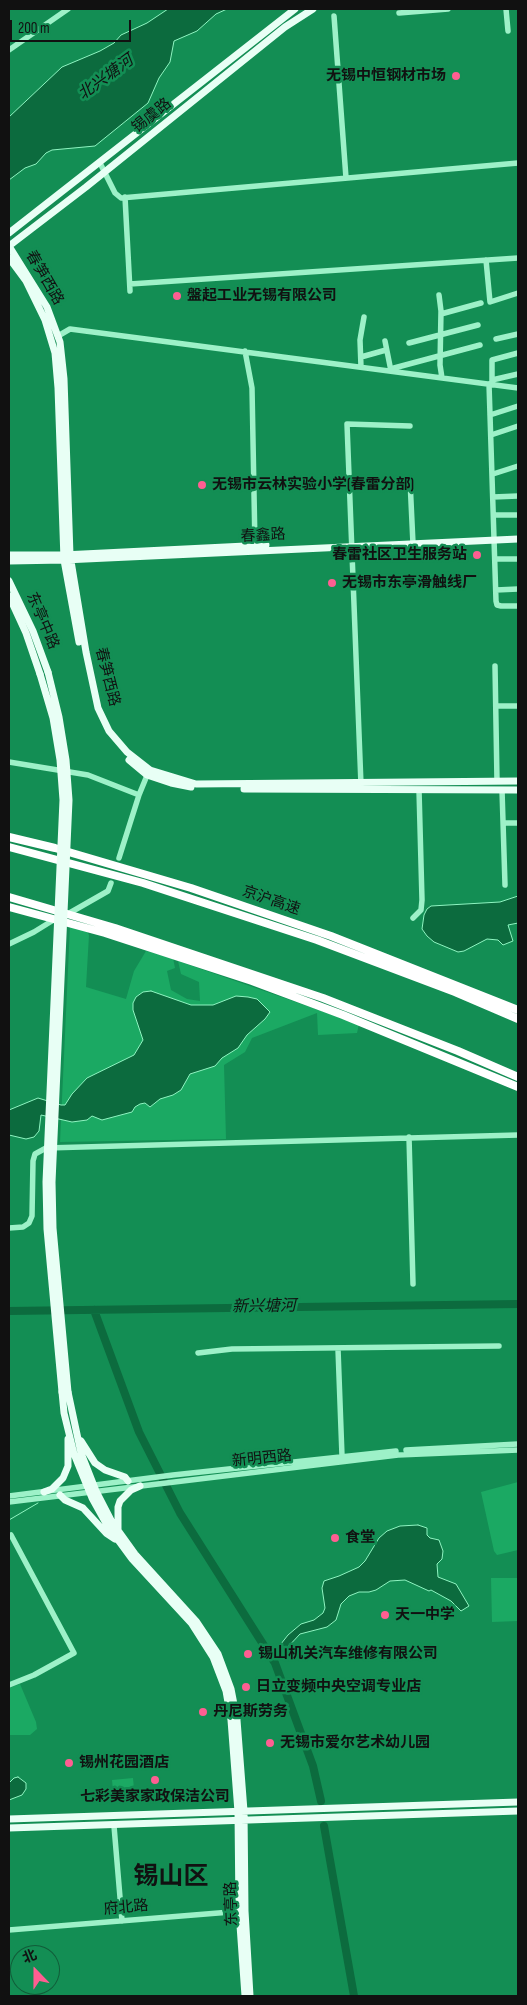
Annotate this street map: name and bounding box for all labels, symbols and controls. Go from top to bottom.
scale bar [12,10,134,42]
text: 200 m [18,19,50,38]
water label: 北兴塘河 [74,51,138,105]
place label: 无锡中恒钢材市场 [326,67,446,85]
marker: 无锡中恒钢材市场 [450,70,462,82]
street label: 锡虞路 [129,95,175,137]
street label: 春笋西路 [21,248,67,308]
place label: 盤起工业无锡有限公司 [187,287,337,305]
marker: 盤起工业无锡有限公司 [171,290,183,302]
place label: 无锡市云林实验小学(春雷分部) [212,476,414,494]
marker: 无锡市云林实验小学(春雷分部) [196,479,208,491]
street label: 春鑫路 [240,526,286,546]
place label: 春雷社区卫生服务站 [332,546,467,564]
marker: 春雷社区卫生服务站 [471,549,483,561]
place label: 无锡市东亭滑触线厂 [342,574,477,592]
marker: 无锡市东亭滑触线厂 [326,577,338,589]
street label: 东亭中路 [22,590,62,652]
street label: 春笋西路 [91,646,123,708]
street label: 京沪高速 [240,883,302,919]
water label: 新兴塘河 [232,1297,296,1317]
street label: 新明西路 [231,1447,293,1471]
place label: 食堂 [345,1529,375,1547]
marker: 食堂 [329,1532,341,1544]
place label: 天一中学 [395,1606,455,1624]
marker: 天一中学 [379,1609,391,1621]
place label: 锡山机关汽车维修有限公司 [258,1645,438,1663]
marker: 锡山机关汽车维修有限公司 [242,1648,254,1660]
place label: 日立变频中央空调专业店 [256,1678,421,1696]
marker: 日立变频中央空调专业店 [240,1681,252,1693]
place label: 丹尼斯劳务 [213,1703,288,1721]
marker: 丹尼斯劳务 [197,1706,209,1718]
place label: 无锡市爱尔艺术幼儿园 [280,1734,430,1752]
marker: 无锡市爱尔艺术幼儿园 [264,1737,276,1749]
place label: 锡州花园酒店 [79,1754,169,1772]
marker: 锡州花园酒店 [63,1757,75,1769]
marker: 七彩美家家政保洁公司 [149,1774,161,1786]
place label: 七彩美家家政保洁公司 [80,1788,230,1806]
district label: 锡山区 [134,1863,208,1893]
street label: 东亭路 [222,1881,242,1927]
street label: 府北路 [103,1897,149,1919]
north arrow [10,1945,60,1995]
text: 北 [20,1946,39,1967]

